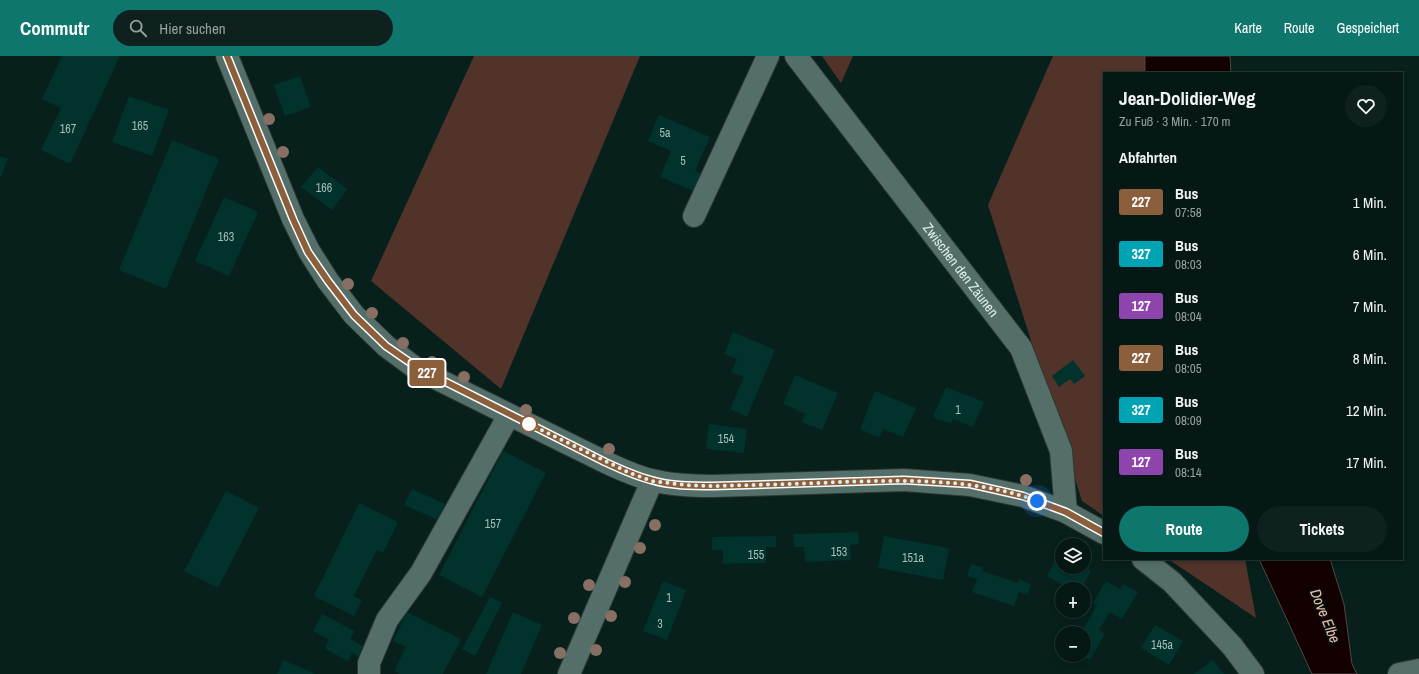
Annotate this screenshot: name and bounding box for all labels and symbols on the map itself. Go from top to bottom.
house number: 165 [132,118,149,134]
house number: 167 [60,121,77,137]
house number: 5a [660,125,671,141]
house number: 5 [680,153,686,169]
house number: 166 [316,180,332,196]
street label: Zwischen den Zäunen [919,219,1003,320]
house number: 163 [218,229,234,245]
line badge: 227 [404,360,450,386]
house number: 1 [955,402,961,418]
unlabelled marker [520,415,538,433]
house number: 154 [718,431,735,447]
your location [1027,491,1047,511]
house number: 157 [485,516,502,532]
house number: 153 [831,544,847,560]
house number: 155 [748,547,765,563]
house number: 151a [902,550,924,566]
water label: Dove Elbe [1305,586,1346,646]
house number: 1 [666,590,672,606]
house number: 3 [657,616,663,632]
house number: 145a [1151,637,1173,653]

